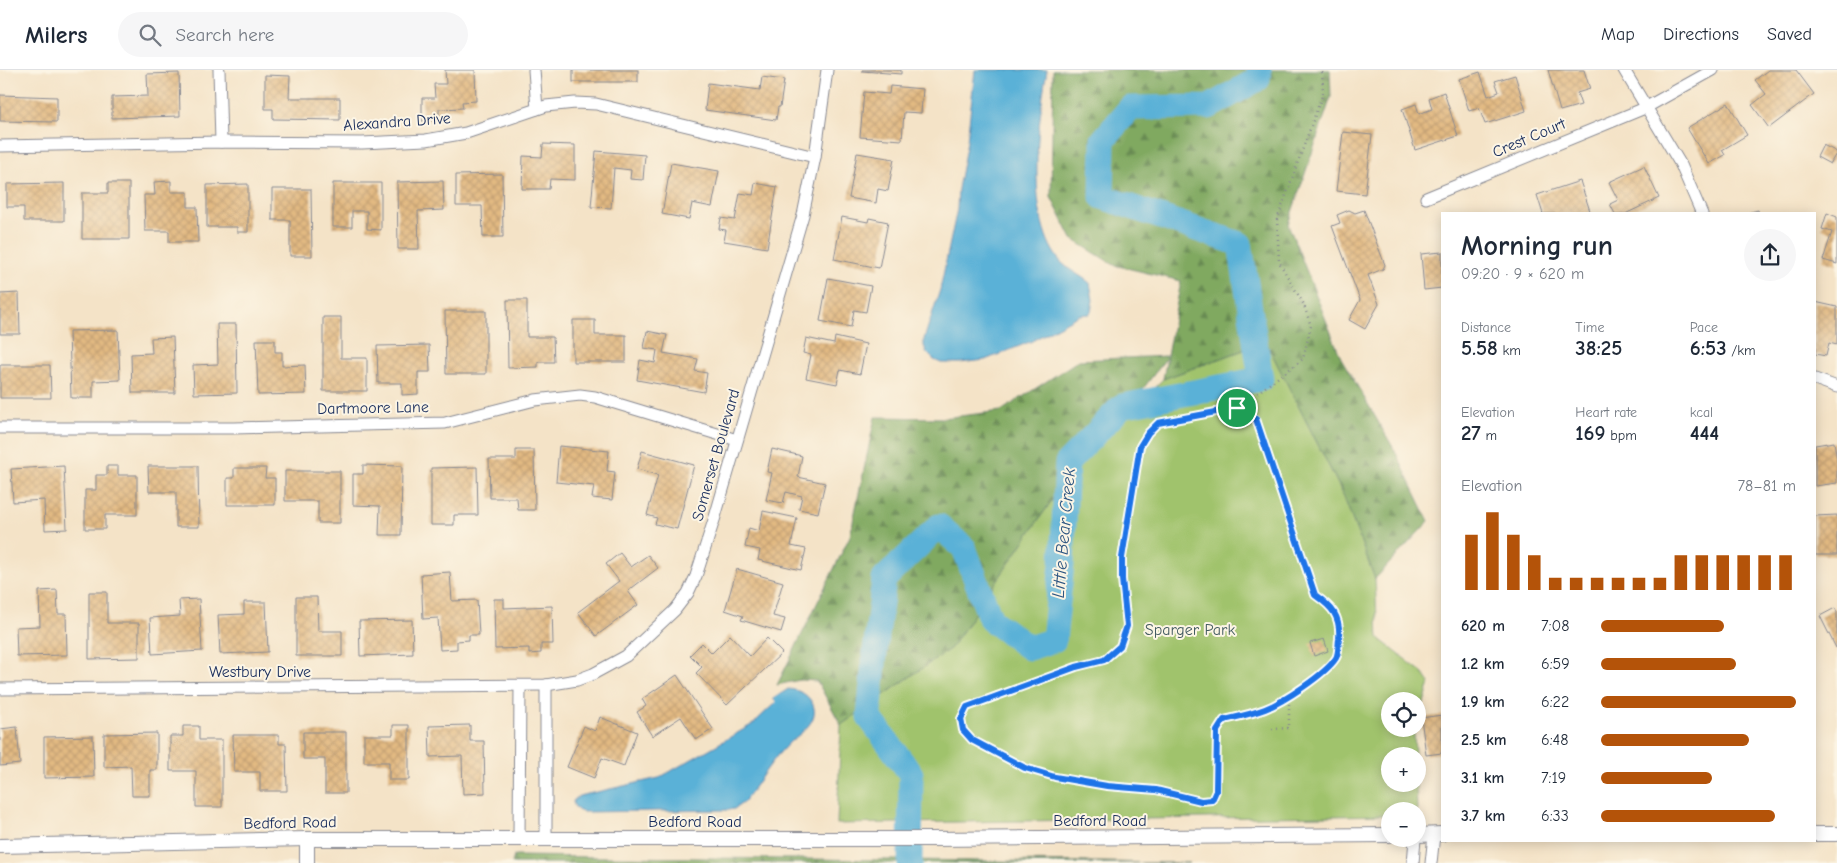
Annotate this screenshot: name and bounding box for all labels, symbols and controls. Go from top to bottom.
search box [118,12,468,57]
text: Milers [25,21,88,49]
icon: search [136,21,164,49]
text: Search here [176,24,274,46]
text: Map [1601,24,1635,45]
text: Directions [1663,24,1739,45]
text: Saved [1767,24,1812,45]
street label: Alexandra Drive [343,109,451,135]
street label: Crest Court [1490,114,1569,161]
button: share [1744,229,1796,281]
text: Morning run [1461,230,1613,262]
text: 09:20 · 9 × 620 m [1461,265,1584,283]
text: Distance [1461,319,1511,336]
text: Time [1575,319,1604,336]
text: Pace [1690,319,1718,336]
text: 5.58 [1461,336,1498,360]
text: 38:25 [1575,336,1622,360]
text: 6:53 [1690,336,1727,360]
text: km [1498,342,1521,359]
text: /km [1727,342,1756,359]
street label: Somerset Boulevard [689,387,743,523]
pin [1216,387,1258,429]
icon: arrive [1223,394,1251,422]
street label: Dartmoore Lane [317,398,429,418]
text: Elevation [1461,404,1515,421]
text: Heart rate [1575,404,1637,421]
text: kcal [1690,404,1713,421]
text: 27 [1461,421,1481,445]
text: 169 [1575,421,1606,445]
text: 444 [1690,421,1719,445]
text: m [1481,427,1497,444]
text: bpm [1606,427,1637,444]
water label: Little Bear Creek [1048,467,1080,599]
text: Elevation [1461,477,1522,495]
text: 78–81 m [1738,477,1796,495]
text: 620 m [1461,617,1505,635]
text: 7:08 [1541,617,1569,635]
park label: Sparger Park [1145,621,1235,639]
text: 1.2 km [1461,655,1504,673]
text: 6:59 [1541,655,1570,673]
street label: Westbury Drive [209,663,311,681]
map controls [1381,692,1426,847]
button: locate [1381,692,1426,737]
text: 1.9 km [1461,693,1505,711]
text: 6:22 [1541,693,1569,711]
text: 2.5 km [1461,731,1507,749]
text: 6:48 [1541,731,1569,749]
button: + [1381,747,1426,792]
text: 3.1 km [1461,769,1504,787]
text: 7:19 [1541,769,1566,787]
button: − [1381,802,1426,847]
text: 3.7 km [1461,807,1505,825]
text: 6:33 [1541,807,1569,825]
street label: Bedford Road [1053,812,1147,830]
street label: Bedford Road [243,813,337,833]
street label: Bedford Road [648,813,742,831]

